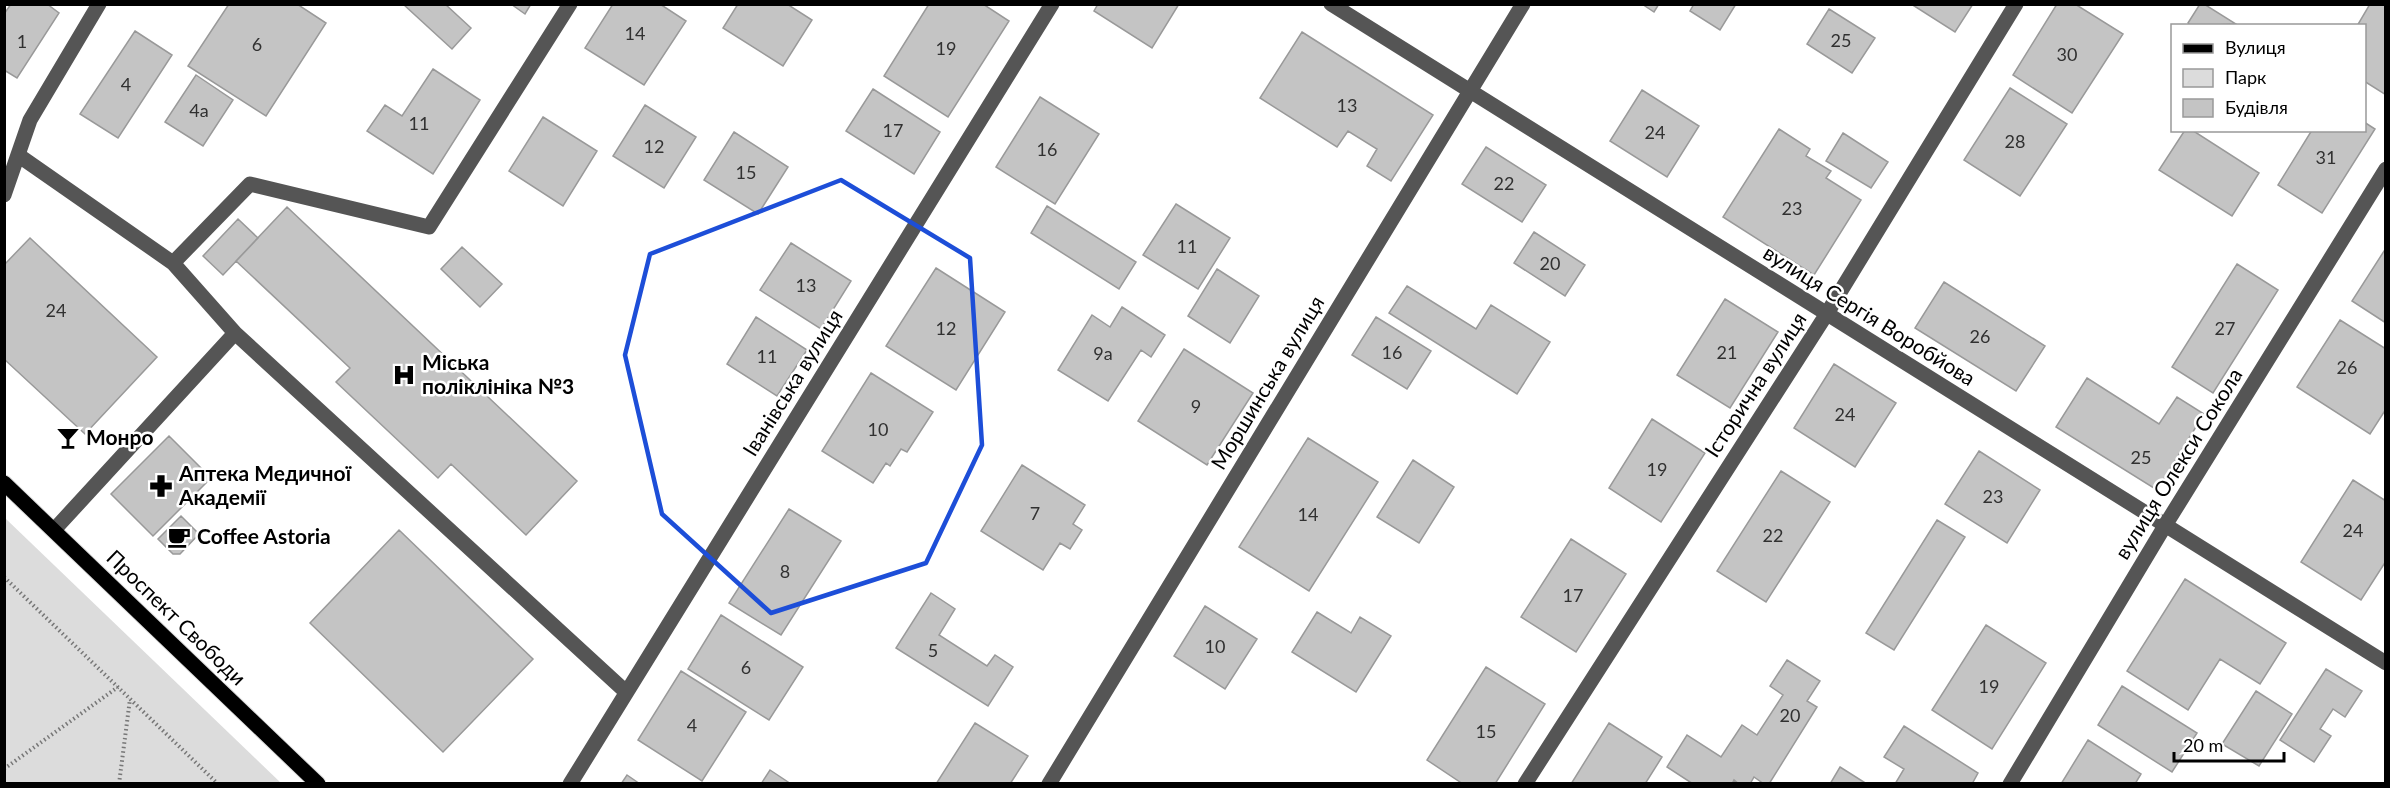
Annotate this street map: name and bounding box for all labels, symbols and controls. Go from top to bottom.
house number: 14 [625,22,645,44]
legend [2171,24,2366,132]
house number: 25 [1831,29,1851,51]
house number: 1 [17,30,27,52]
house number: 6 [252,33,262,55]
text: Вулиця [2225,36,2286,58]
house number: 19 [936,37,956,59]
house number: 30 [2057,43,2077,65]
text: Парк [2225,66,2267,88]
house number: 4 [121,73,131,95]
house number: 13 [1337,94,1357,116]
text: Будівля [2225,96,2288,118]
house number: 4а [189,99,209,121]
house number: 11 [409,112,429,134]
house number: 17 [883,119,903,141]
house number: 24 [1645,121,1665,143]
house number: 28 [2005,130,2025,152]
house number: 12 [644,135,664,157]
house number: 16 [1037,138,1057,160]
house number: 31 [2316,146,2336,168]
house number: 15 [736,161,756,183]
house number: 22 [1494,172,1514,194]
house number: 23 [1782,197,1802,219]
house number: 11 [1177,235,1197,257]
street label: вулиця Сергія Воробйова [1759,239,1980,390]
house number: 20 [1540,252,1560,274]
house number: 13 [796,274,816,296]
street label: Моршинська вулиця [1205,291,1328,474]
house number: 24 [46,299,66,321]
street label: Іванівська вулиця [737,304,847,460]
street label: Історична вулиця [1699,307,1811,461]
house number: 12 [936,317,956,339]
house number: 27 [2215,317,2235,339]
house number: 26 [1970,325,1990,347]
house number: 16 [1382,341,1402,363]
house number: 21 [1717,341,1737,363]
house number: 9а [1093,342,1113,364]
house number: 11 [757,345,777,367]
place label: Міська поліклініка №3 [422,349,574,398]
house number: 26 [2337,356,2357,378]
hospital icon: Міська поліклініка №3 [391,362,417,388]
street label: вулиця Олекси Сокола [2109,363,2247,563]
house number: 9 [1191,395,1201,417]
house number: 24 [1835,403,1855,425]
house number: 10 [868,418,888,440]
place label: Монро [86,424,154,449]
bar icon: Монро [55,425,81,451]
house number: 25 [2131,446,2151,468]
house number: 19 [1647,458,1667,480]
place label: Аптека Медичної Академії [178,460,352,509]
pharmacy icon: Аптека Медичної Академії [148,473,174,499]
house number: 23 [1983,485,2003,507]
house number: 7 [1030,502,1040,524]
house number: 14 [1298,503,1318,525]
house number: 24 [2343,519,2363,541]
place label: Coffee Astoria [197,523,331,548]
cafe icon: Coffee Astoria [166,524,192,550]
house number: 22 [1763,524,1783,546]
street label: Проспект Свободи [102,544,252,690]
house number: 8 [780,560,790,582]
house number: 17 [1563,584,1583,606]
house number: 10 [1205,635,1225,657]
house number: 5 [928,639,938,661]
house number: 6 [741,656,751,678]
house number: 19 [1979,675,1999,697]
house number: 20 [1780,704,1800,726]
house number: 4 [687,714,697,736]
house number: 15 [1476,720,1496,742]
scale bar [2174,725,2284,763]
text: 20 m [2183,734,2223,756]

